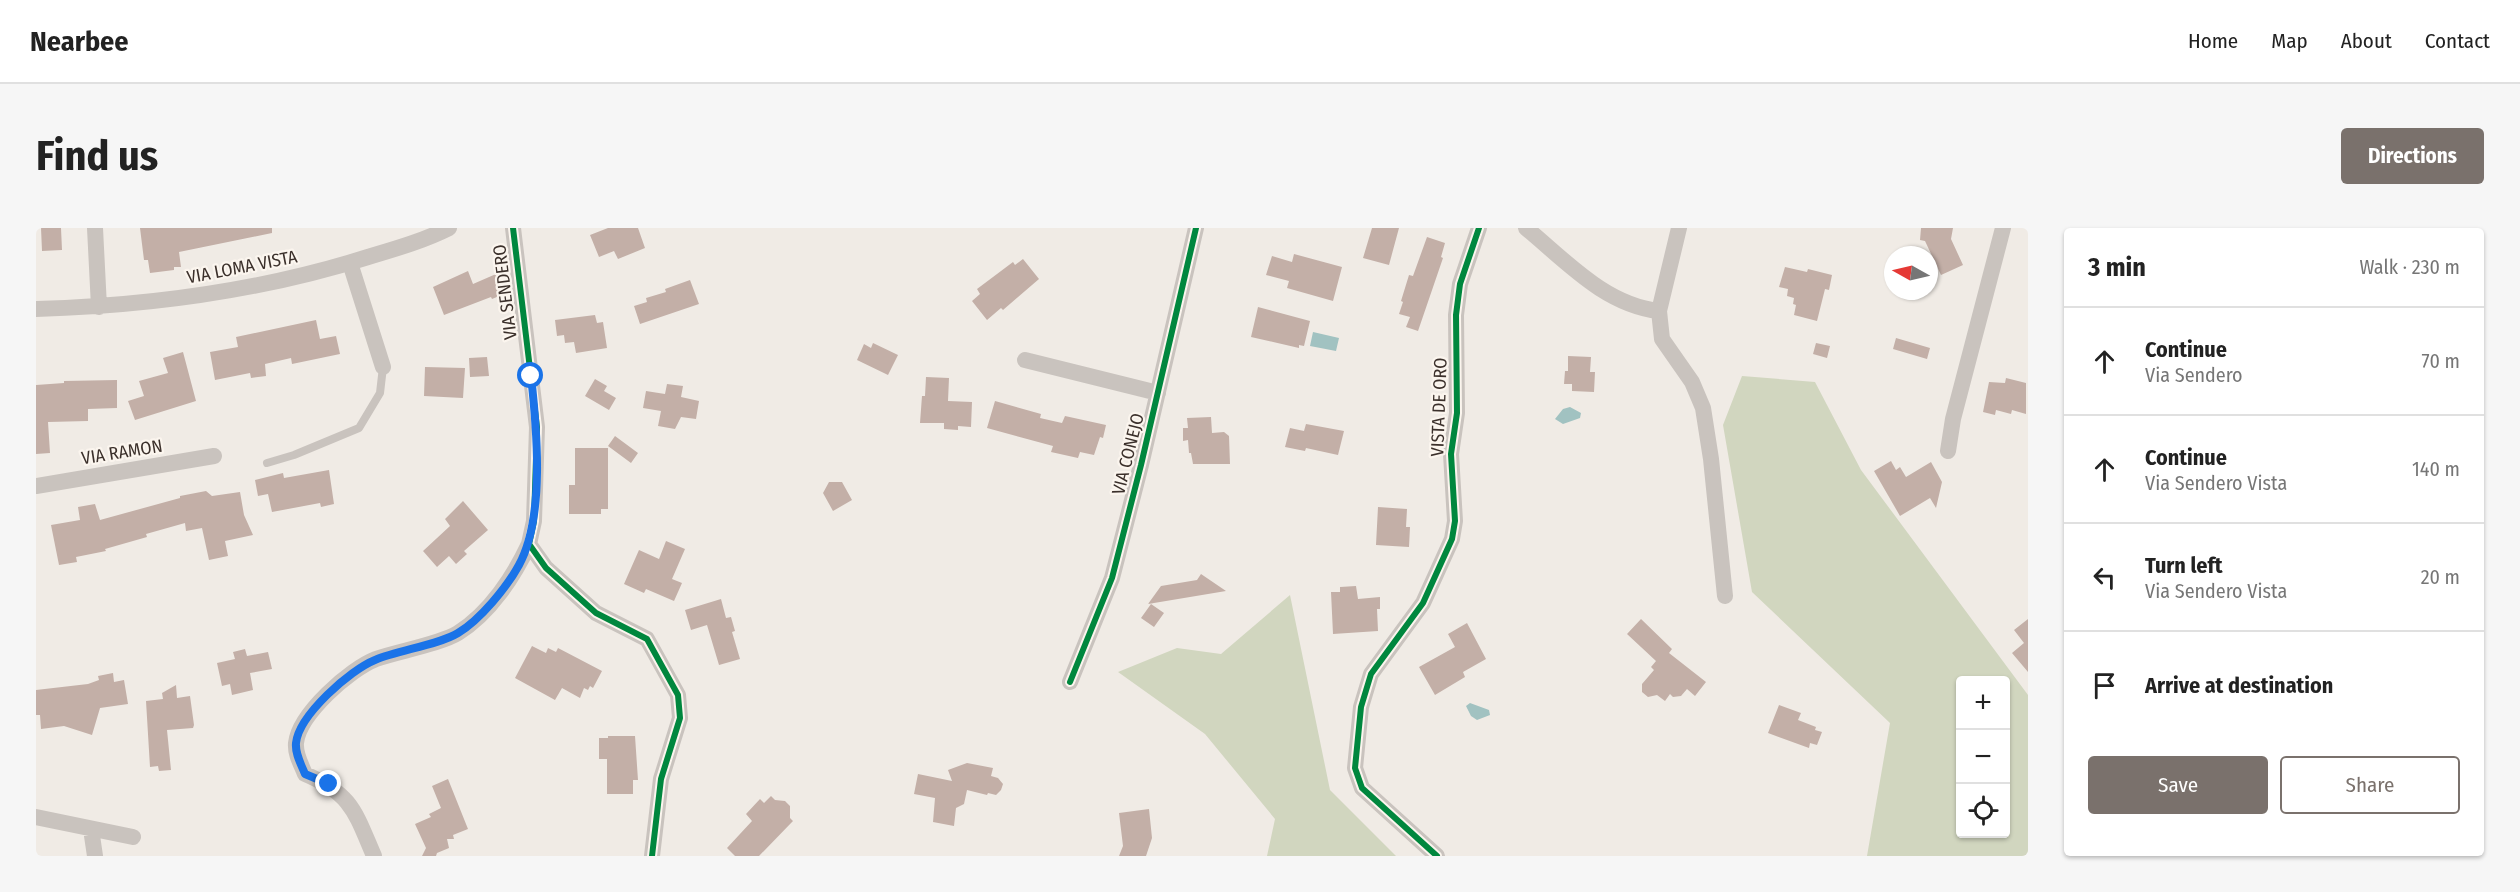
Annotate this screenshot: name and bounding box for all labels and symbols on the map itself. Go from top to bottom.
street label: VIA SENDERO [488,243,522,341]
street label: VIA LOMA VISTA [185,245,299,288]
north arrow [1884,246,1938,300]
street label: VISTA DE ORO [1426,357,1452,457]
route start [517,362,543,388]
street label: VIA CONEJO [1107,411,1149,497]
street label: VIA RAMON [80,435,164,469]
route end [315,770,341,796]

